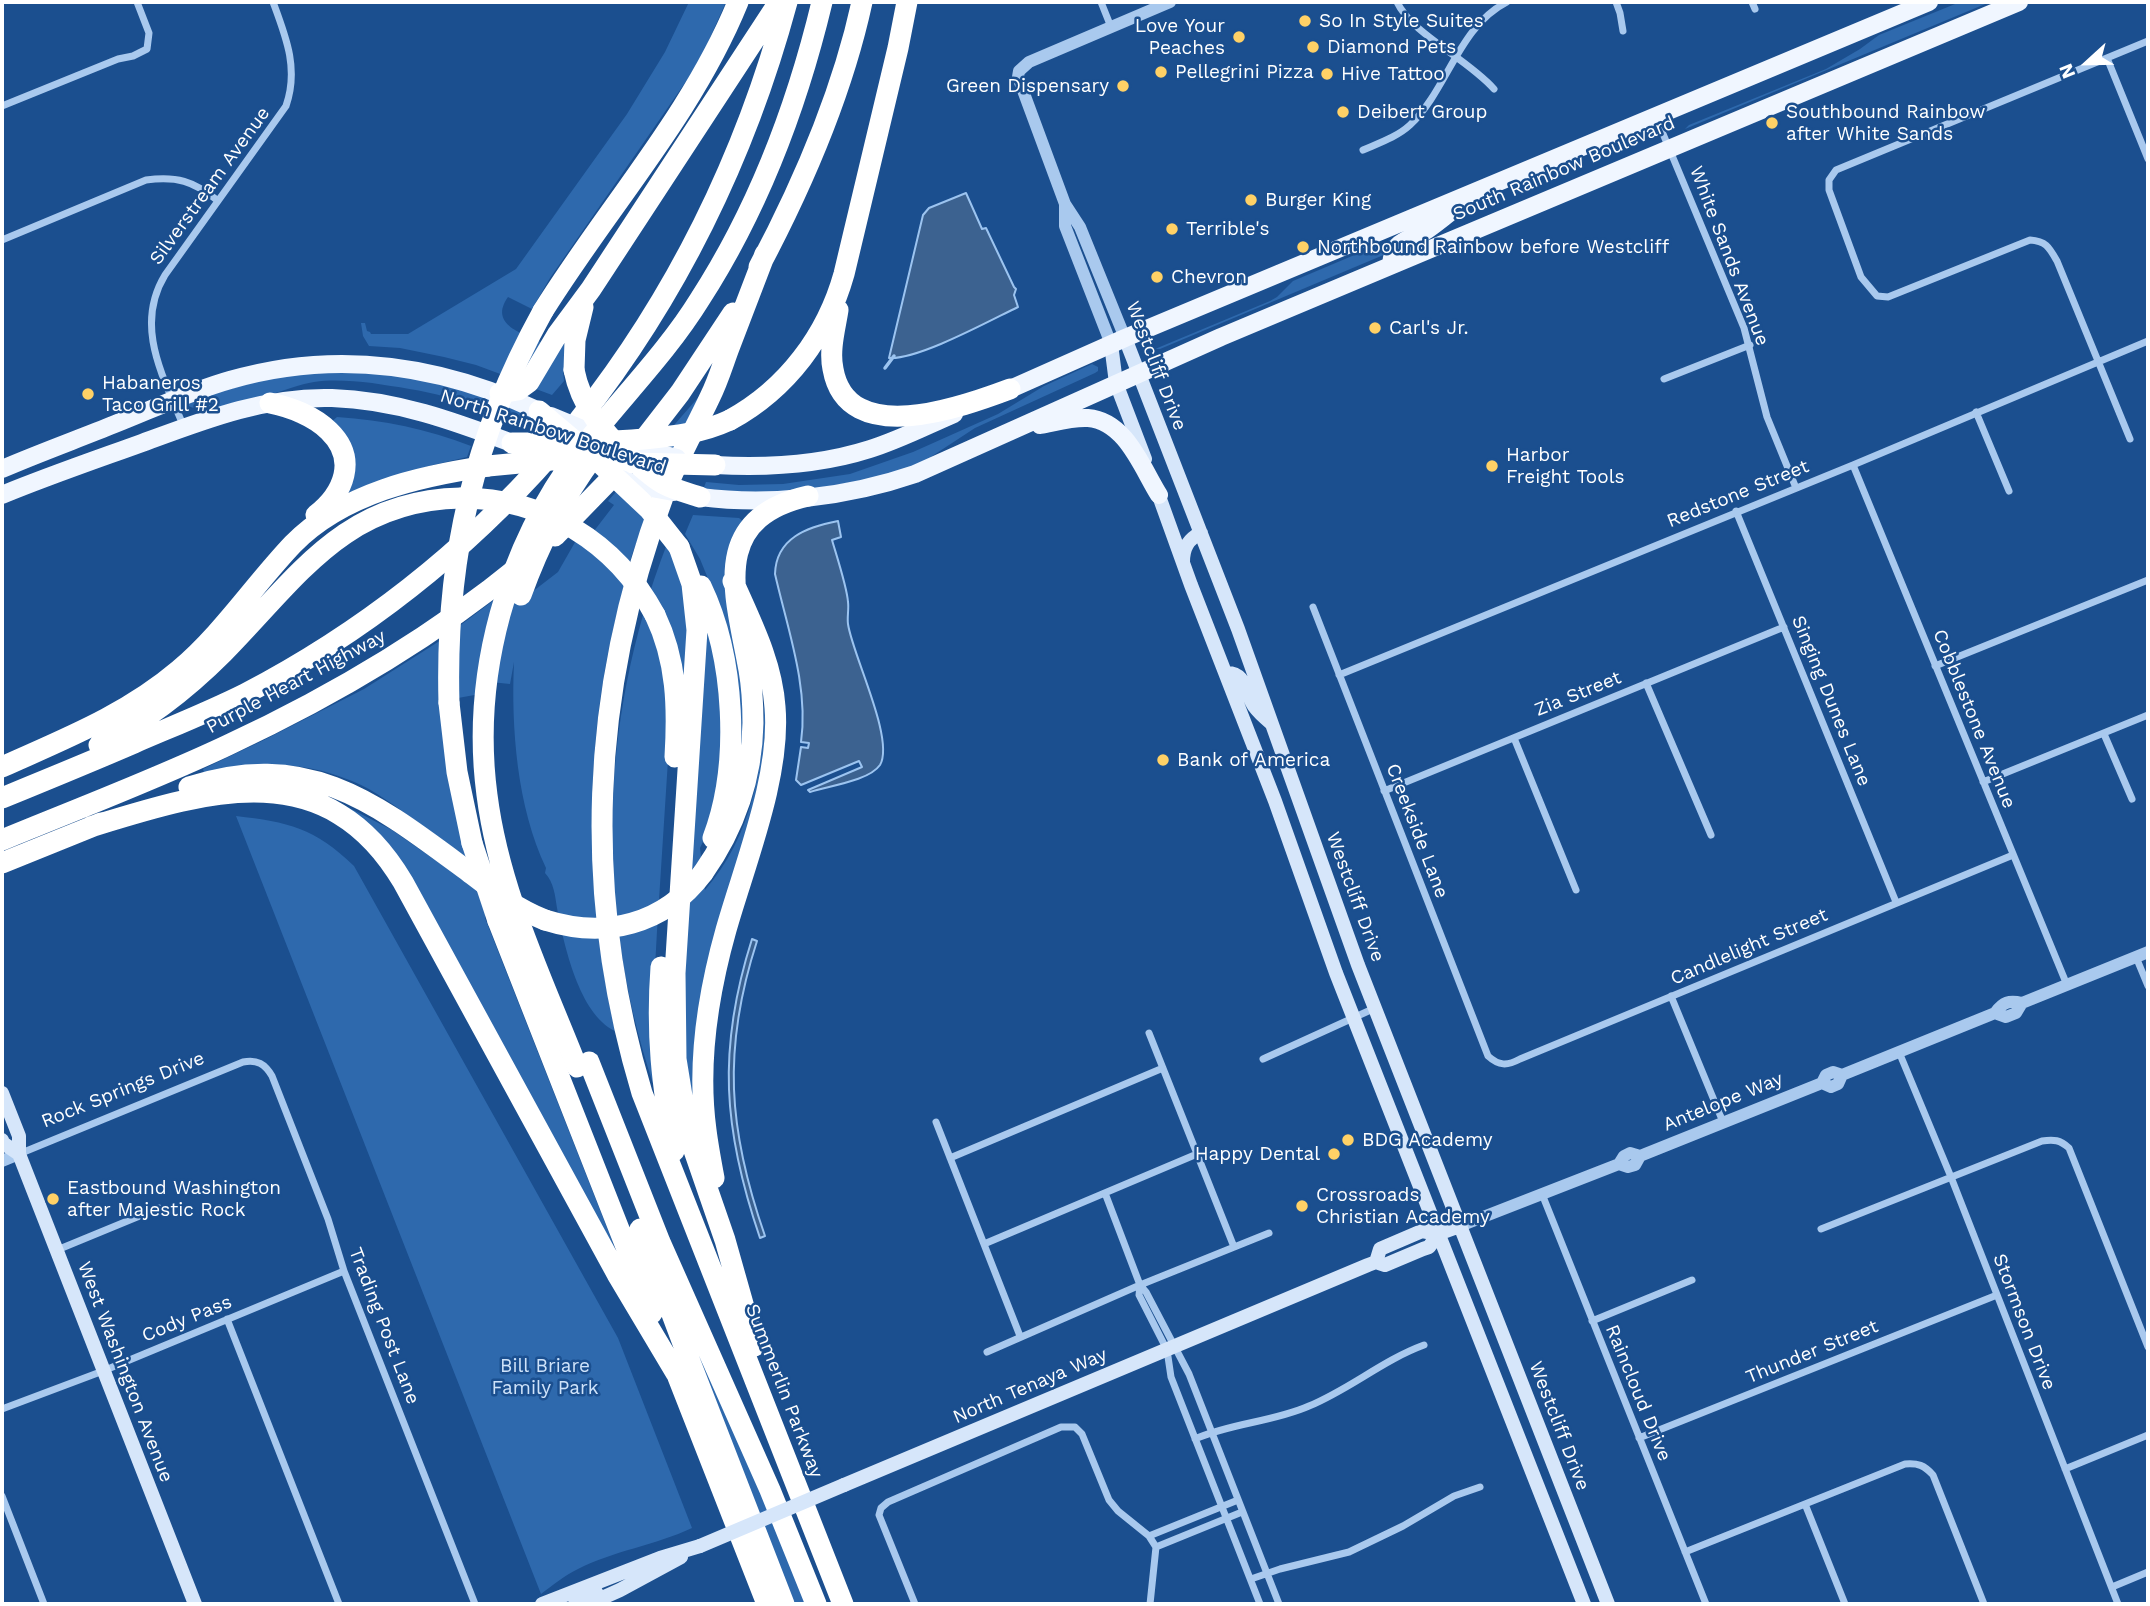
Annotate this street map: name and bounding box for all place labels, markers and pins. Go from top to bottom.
place label: So In Style Suites [1319,10,1484,32]
marker: So In Style Suites [1297,13,1313,29]
place label: Love Your Peaches [1135,15,1225,59]
marker: Love Your Peaches [1231,29,1247,45]
place label: Diamond Pets [1327,36,1456,58]
marker: Diamond Pets [1305,39,1321,55]
place label: Pellegrini Pizza [1175,61,1314,83]
place label: Hive Tattoo [1341,63,1445,85]
marker: Pellegrini Pizza [1153,64,1169,80]
marker: Hive Tattoo [1319,66,1335,82]
place label: Green Dispensary [946,75,1109,97]
marker: Green Dispensary [1115,78,1131,94]
place label: Deibert Group [1357,101,1487,123]
place label: Southbound Rainbow after White Sands [1786,101,1985,145]
marker: Deibert Group [1335,104,1351,120]
marker: Southbound Rainbow after White Sands [1764,115,1780,131]
place label: Burger King [1265,189,1371,211]
marker: Burger King [1243,192,1259,208]
place label: Terrible's [1186,218,1270,240]
marker: Terrible's [1164,221,1180,237]
place label: Northbound Rainbow before Westcliff [1317,236,1669,258]
marker: Northbound Rainbow before Westcliff [1295,239,1311,255]
place label: Chevron [1171,266,1247,288]
marker: Chevron [1149,269,1165,285]
place label: Carl's Jr. [1389,317,1469,339]
marker: Carl's Jr. [1367,320,1383,336]
place label: Habaneros Taco Grill #2 [102,372,219,416]
marker: Habaneros Taco Grill #2 [80,386,96,402]
place label: Harbor Freight Tools [1506,444,1624,488]
marker: Harbor Freight Tools [1484,458,1500,474]
place label: Bank of America [1177,749,1330,771]
marker: Bank of America [1155,752,1171,768]
place label: BDG Academy [1362,1129,1493,1151]
marker: BDG Academy [1340,1132,1356,1148]
place label: Happy Dental [1195,1143,1320,1165]
marker: Happy Dental [1326,1146,1342,1162]
place label: Eastbound Washington after Majestic Rock [67,1177,281,1221]
place label: Crossroads Christian Academy [1316,1184,1490,1228]
marker: Eastbound Washington after Majestic Rock [45,1191,61,1207]
marker: Crossroads Christian Academy [1294,1198,1310,1214]

